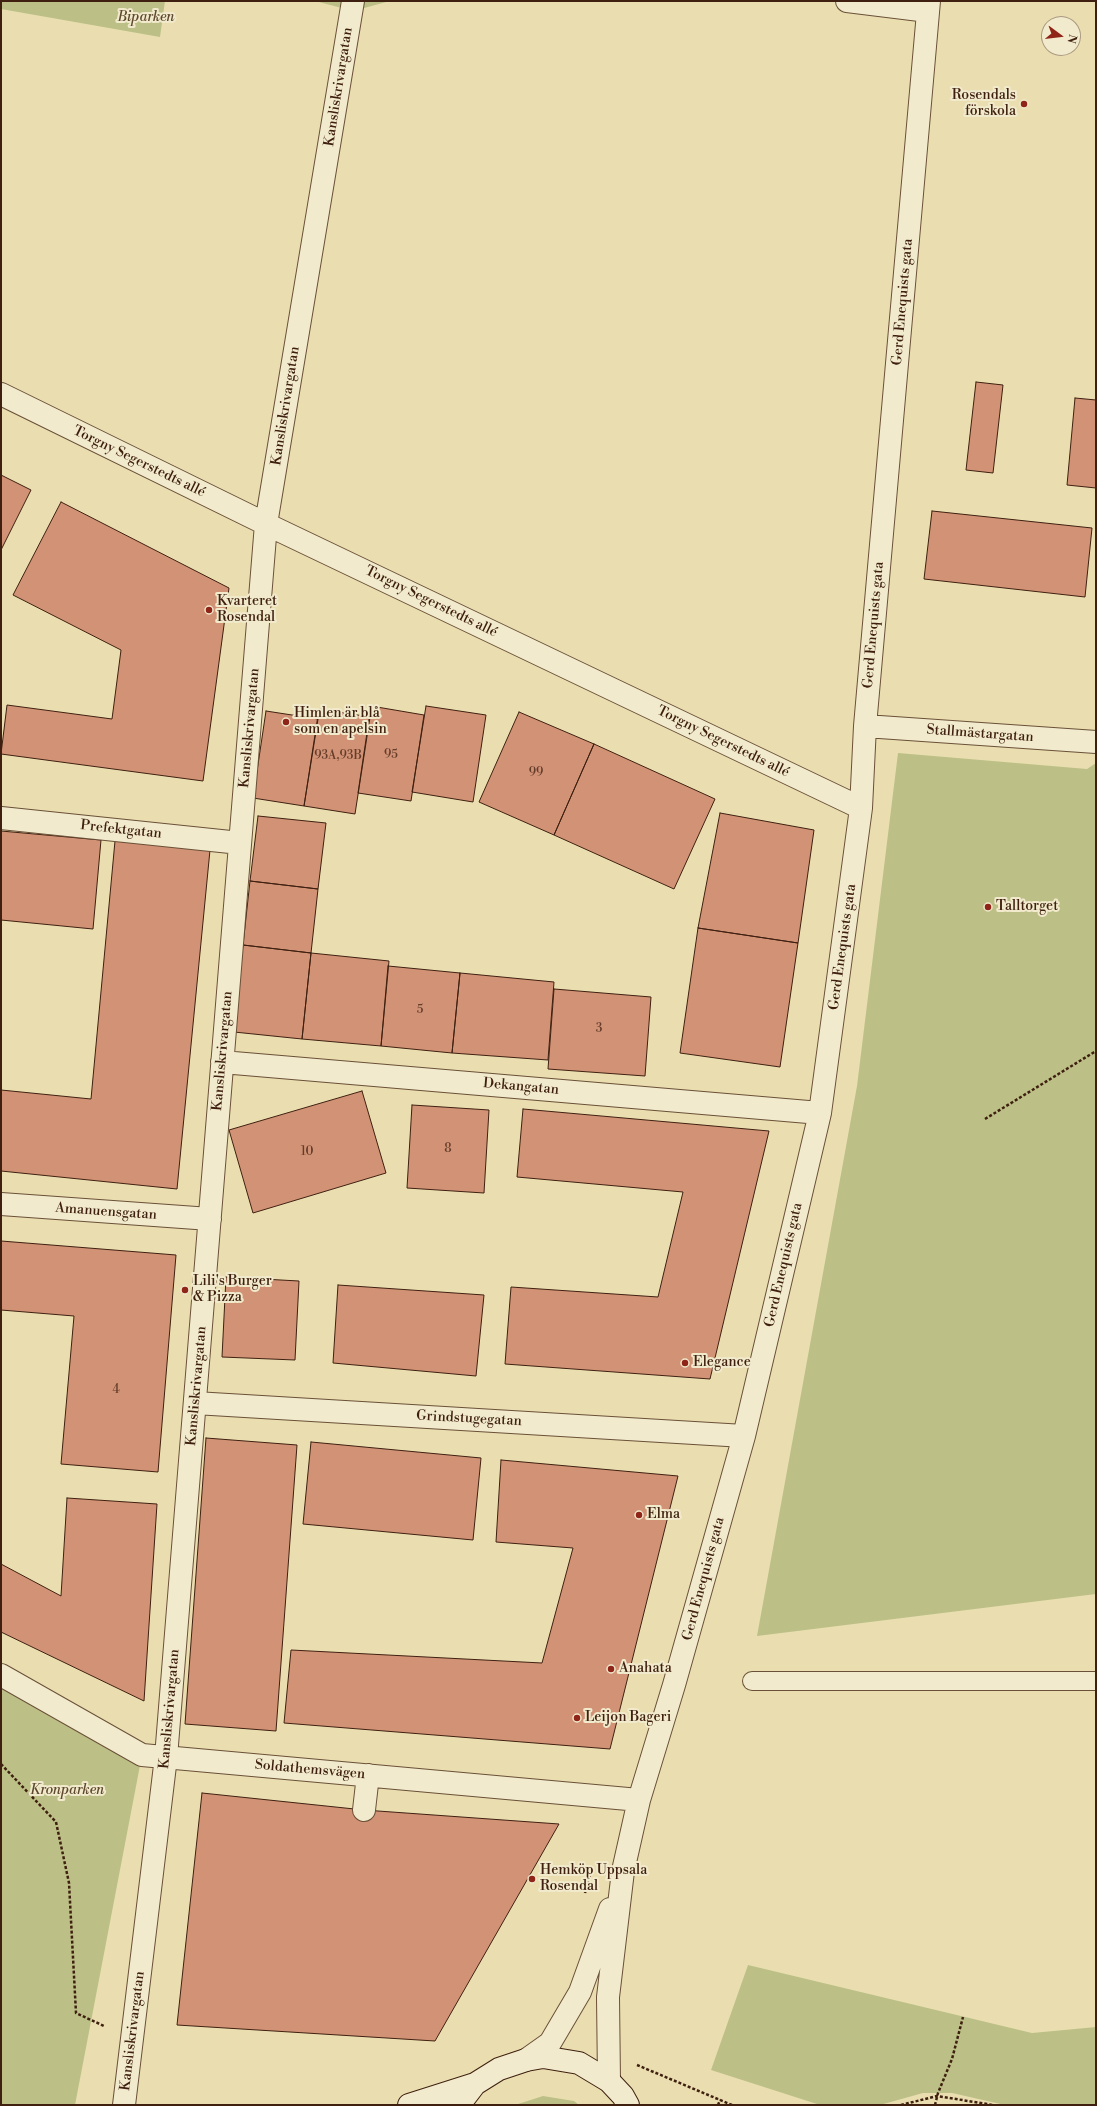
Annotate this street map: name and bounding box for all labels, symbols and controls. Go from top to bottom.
park label: Biparken [118,10,174,26]
north arrow [1041,16,1081,56]
street label: Kansliskrivargatan [321,26,357,148]
text: N [1064,33,1080,45]
place label: Rosendals förskola [952,88,1016,120]
marker: Rosendals förskola [1019,99,1029,109]
street label: Gerd Enequists gata [889,238,917,366]
street label: Kansliskrivargatan [268,345,304,467]
street label: Torgny Segerstedts allé [70,423,208,501]
street label: Gerd Enequists gata [860,561,888,689]
street label: Torgny Segerstedts allé [362,563,500,641]
place label: Kvarteret Rosendal [217,594,277,626]
marker: Kvarteret Rosendal [204,605,214,615]
street label: Kansliskrivargatan [236,667,264,789]
street label: Torgny Segerstedts allé [654,703,792,781]
place label: Himlen är blå som en apelsin [294,706,387,738]
marker: Himlen är blå som en apelsin [281,717,291,727]
street label: Stallmästargatan [926,722,1034,746]
house number: 95 [384,748,398,762]
house number: 93A,93B [314,749,362,763]
house number: 99 [529,766,543,780]
street label: Prefektgatan [80,817,162,843]
street label: Gerd Enequists gata [826,883,860,1011]
place label: Talltorget [996,899,1058,915]
marker: Talltorget [983,902,993,912]
street label: Kansliskrivargatan [209,990,237,1112]
house number: 5 [417,1003,423,1017]
house number: 3 [596,1022,602,1036]
street label: Dekangatan [482,1075,560,1099]
house number: 8 [444,1142,452,1156]
house number: 10 [301,1145,313,1159]
street label: Amanuensgatan [55,1200,157,1224]
street label: Gerd Enequists gata [761,1201,807,1329]
place label: Lili's Burger & Pizza [193,1274,272,1306]
marker: Lili's Burger & Pizza [180,1285,190,1295]
street label: Kansliskrivargatan [183,1325,211,1447]
place label: Elegance [693,1355,751,1371]
marker: Elegance [680,1358,690,1368]
house number: 4 [112,1383,120,1397]
street label: Grindstugegatan [416,1408,522,1430]
place label: Elma [647,1507,680,1523]
marker: Elma [634,1510,644,1520]
street label: Gerd Enequists gata [679,1515,729,1643]
street label: Kansliskrivargatan [156,1648,184,1770]
place label: Anahata [619,1661,672,1677]
marker: Anahata [606,1664,616,1674]
place label: Leijon Bageri [585,1710,671,1726]
marker: Leijon Bageri [572,1713,582,1723]
street label: Soldathemsvägen [254,1757,366,1783]
park label: Kronparken [30,1783,104,1799]
place label: Hemköp Uppsala Rosendal [540,1863,647,1896]
marker: Hemköp Uppsala Rosendal [527,1874,537,1884]
street label: Kansliskrivargatan [117,1970,149,2092]

